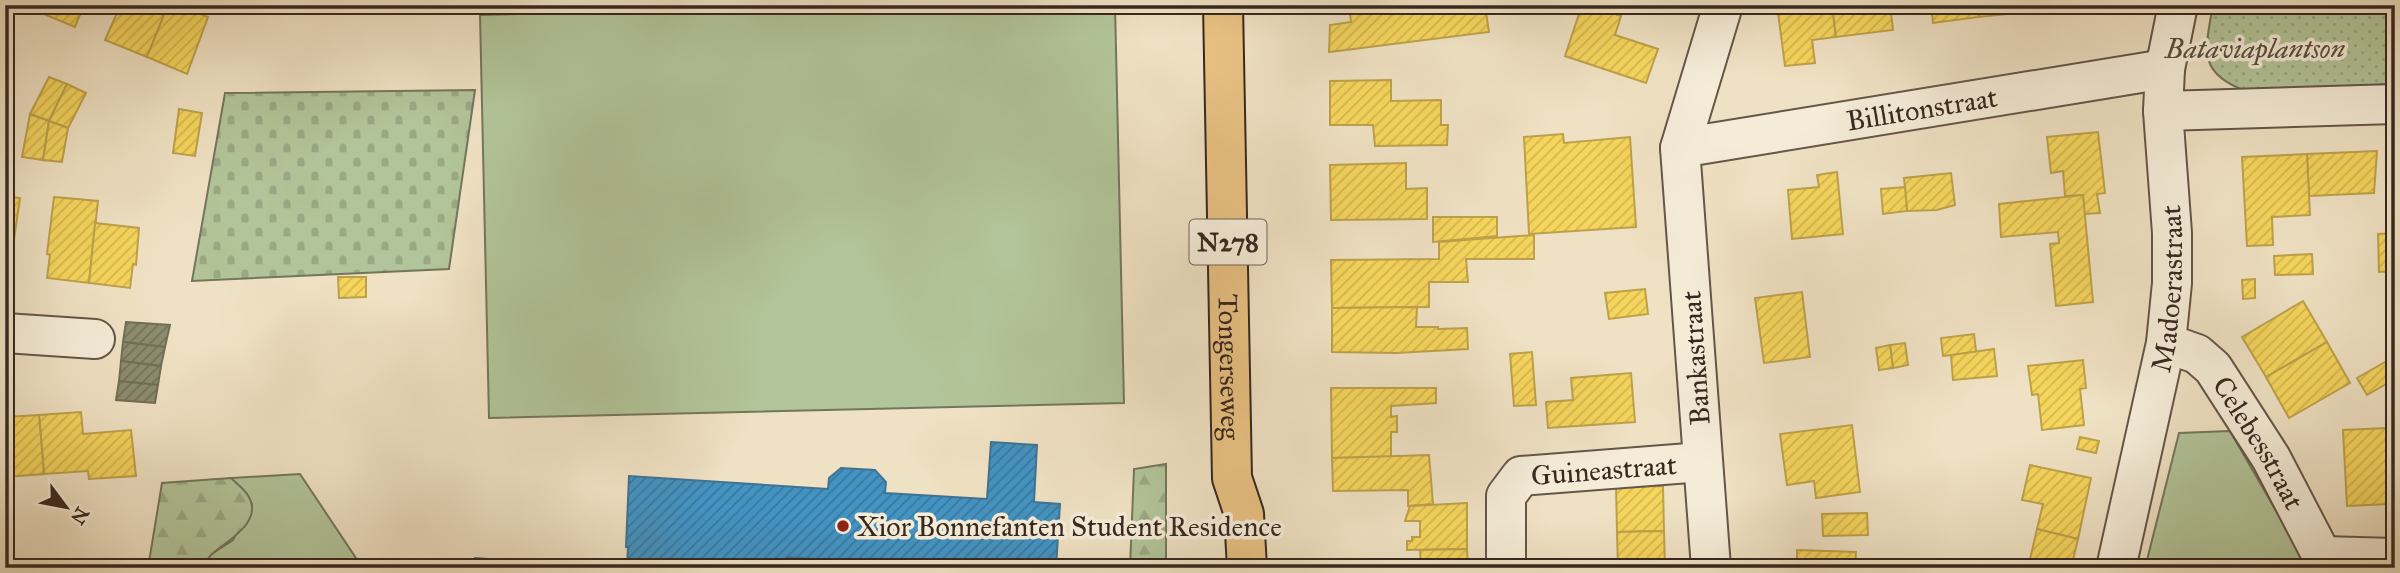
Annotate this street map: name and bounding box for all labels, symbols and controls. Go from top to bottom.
park label: Bataviaplantson [2163,31,2345,66]
street label: Billitonstraat [1844,80,2000,139]
street label: Madoerastraat [2143,204,2190,375]
road number: N278 [1190,219,1266,264]
street label: Bankastraat [1673,290,1718,426]
street label: Tongerseweg [1210,293,1248,441]
street label: Celebesstraat [2205,370,2312,516]
street label: Guineastraat [1530,447,1678,493]
north arrow [32,472,102,542]
text: N [66,503,94,529]
place label: Xior Bonnefanten Student Residence [857,509,1282,544]
marker: Xior Bonnefanten Student Residence [835,518,851,534]

